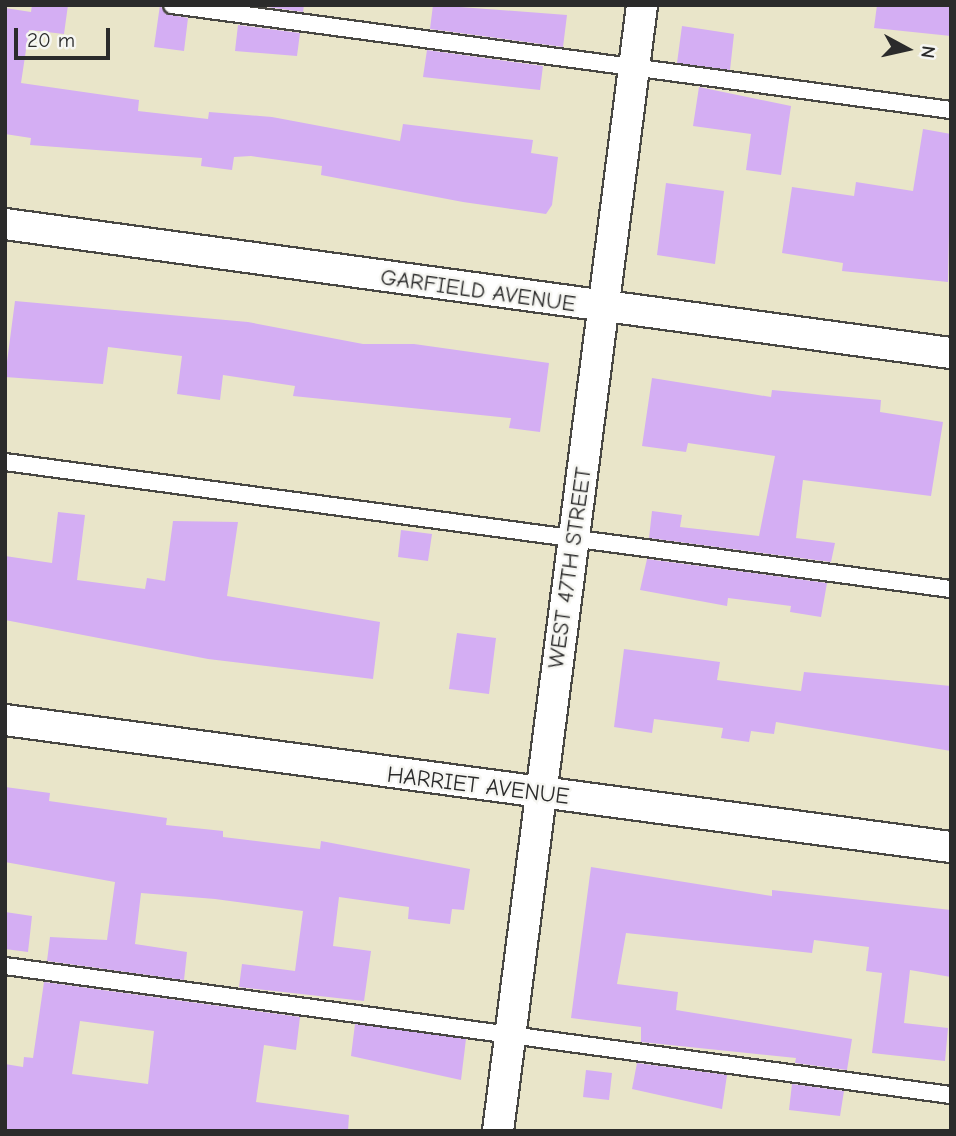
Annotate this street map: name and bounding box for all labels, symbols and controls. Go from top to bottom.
scale bar [18,14,114,58]
north arrow [872,14,942,84]
text: 20 m [27,28,75,52]
text: N [916,44,940,60]
street label: GARFIELD AVENUE [379,264,577,318]
street label: WEST 47TH STREET [542,466,598,670]
street label: HARRIET AVENUE [385,761,571,811]

